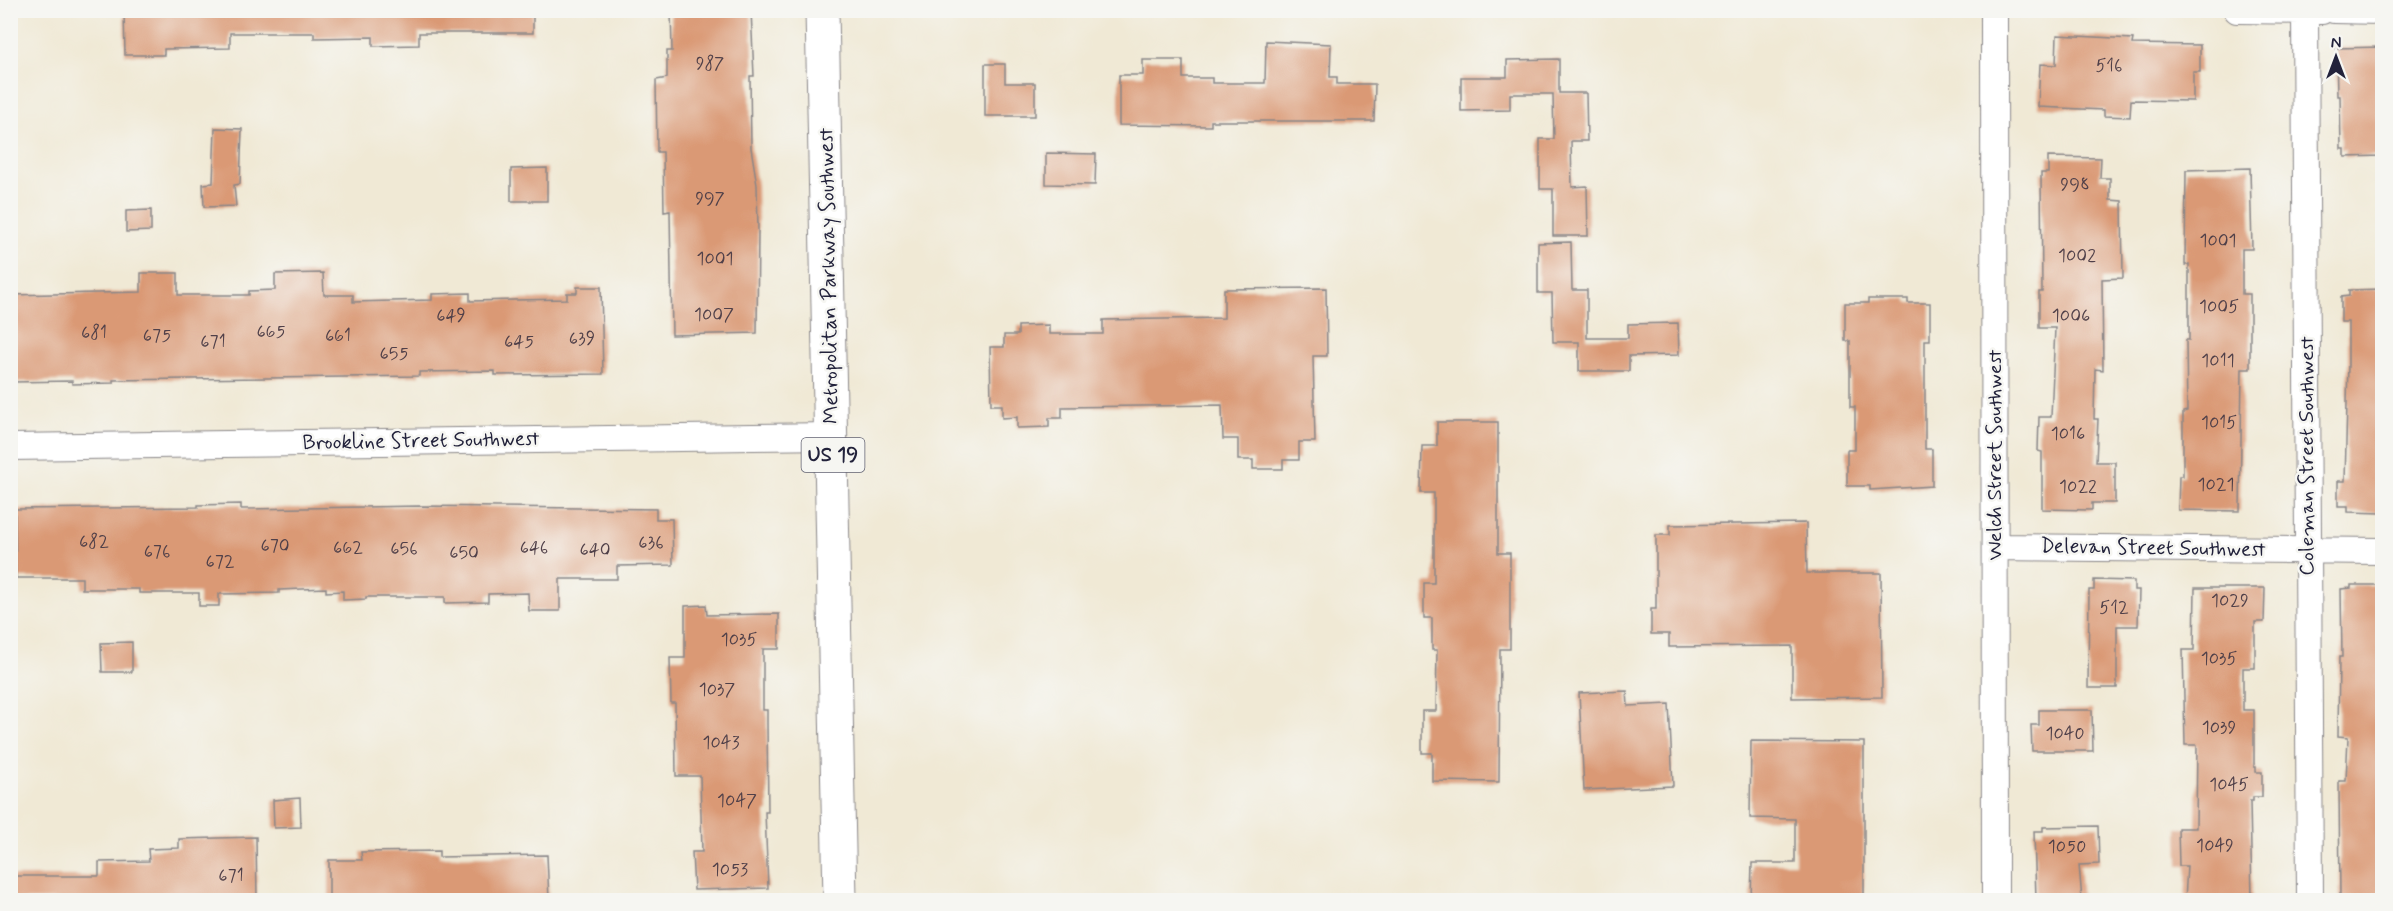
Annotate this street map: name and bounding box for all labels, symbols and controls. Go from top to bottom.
north arrow [2306,27,2366,87]
text: N [2331,33,2341,54]
house number: 987 [696,52,724,76]
house number: 516 [2095,54,2123,78]
street label: Metropolitan Parkway Southwest [812,127,846,424]
house number: 998 [2060,173,2090,197]
house number: 997 [695,187,725,211]
house number: 1001 [2199,229,2237,253]
house number: 1002 [2058,244,2096,268]
house number: 1001 [696,247,734,271]
house number: 1005 [2199,295,2239,319]
house number: 1007 [694,303,734,327]
house number: 649 [436,304,466,328]
house number: 1006 [2052,304,2090,328]
house number: 665 [256,320,286,344]
house number: 681 [81,321,107,345]
house number: 675 [143,324,171,348]
house number: 661 [325,324,351,348]
house number: 639 [569,327,595,351]
house number: 671 [200,330,226,354]
house number: 645 [504,330,534,354]
street label: Coleman Street Southwest [2293,336,2321,576]
house number: 655 [380,342,408,366]
street label: Welch Street Southwest [1981,349,2009,561]
house number: 1011 [2201,349,2235,373]
house number: 1015 [2201,411,2237,435]
house number: 1016 [2051,422,2085,446]
street label: Brookline Street Southwest [302,425,540,457]
road number: US 19 [802,438,864,472]
house number: 1021 [2197,473,2235,497]
house number: 1022 [2059,475,2097,499]
house number: 682 [79,530,109,554]
house number: 636 [638,531,664,555]
street label: Delevan Street Southwest [2040,532,2266,564]
house number: 670 [260,534,290,558]
house number: 662 [333,536,363,560]
house number: 646 [520,536,548,560]
house number: 656 [390,537,418,561]
house number: 640 [580,538,610,562]
house number: 676 [144,540,170,564]
house number: 650 [449,541,479,565]
house number: 672 [206,550,235,574]
house number: 1029 [2211,589,2249,613]
house number: 512 [2099,596,2129,620]
house number: 1035 [721,628,757,652]
house number: 1035 [2201,647,2237,671]
house number: 1037 [699,678,735,702]
house number: 1039 [2202,716,2236,740]
house number: 1040 [2045,722,2085,746]
house number: 1043 [702,731,740,755]
house number: 1045 [2209,773,2249,797]
house number: 1047 [717,789,757,813]
house number: 1049 [2196,834,2234,858]
house number: 1050 [2048,835,2086,859]
house number: 1053 [712,858,748,882]
house number: 671 [218,864,244,888]

